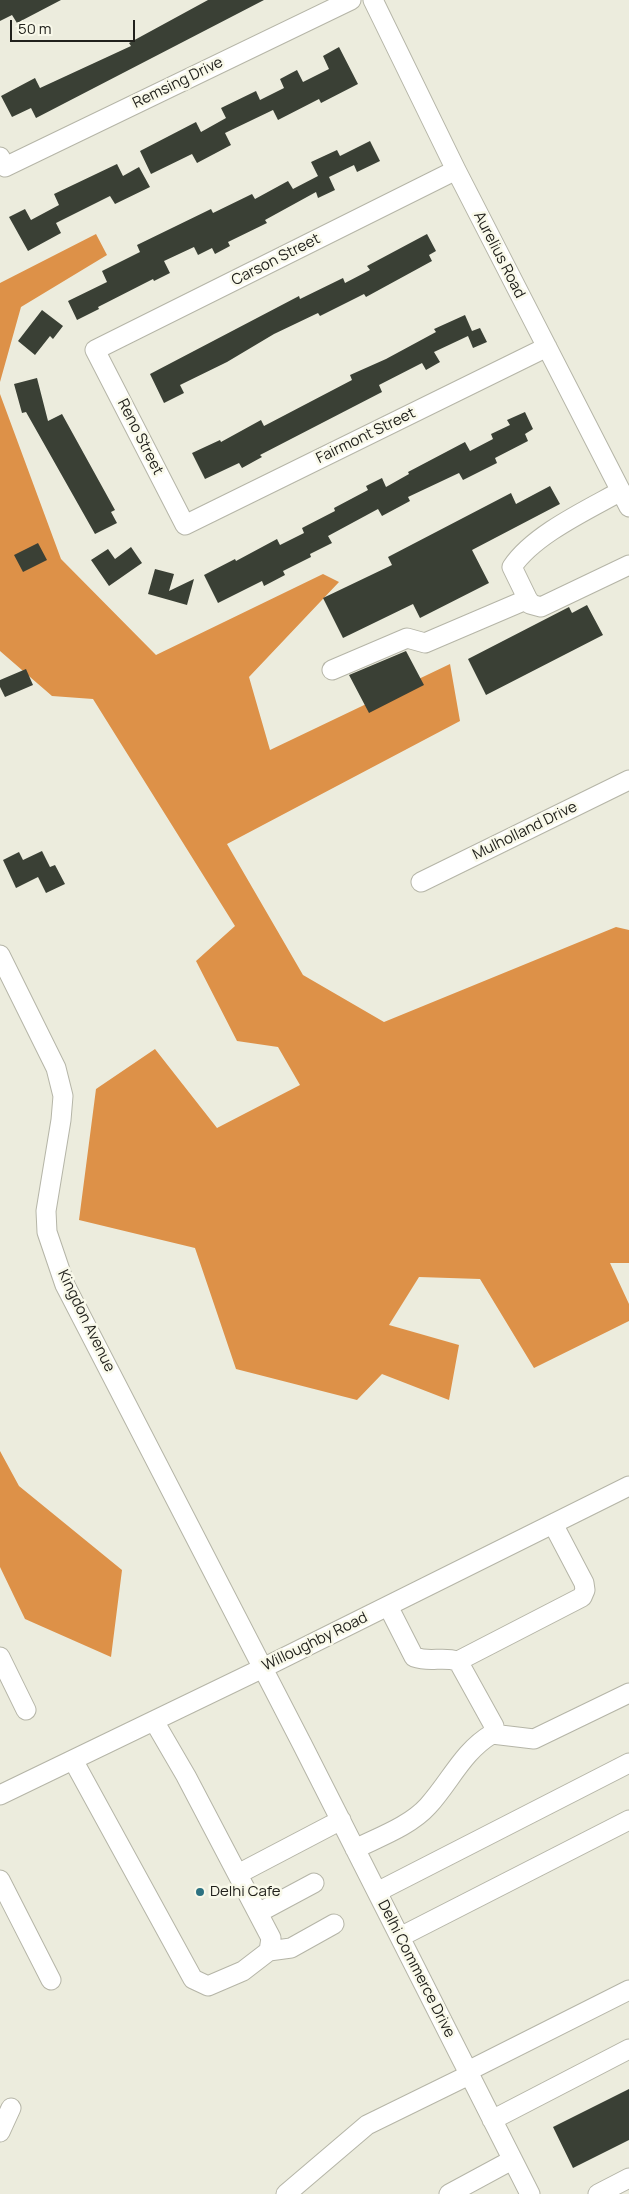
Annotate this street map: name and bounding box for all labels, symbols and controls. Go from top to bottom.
scale bar [12,10,138,42]
text: 50 m [18,18,52,39]
street label: Remsing Drive [130,53,226,113]
street label: Aurelius Road [469,209,529,301]
street label: Carson Street [229,230,323,290]
street label: Reno Street [113,396,167,478]
street label: Fairmont Street [314,404,418,468]
street label: Mulholland Drive [470,798,580,864]
street label: Kingdon Avenue [54,1267,118,1375]
street label: Willoughby Road [259,1609,371,1675]
place label: Delhi Cafe [210,1883,281,1901]
marker: Delhi Cafe [194,1886,206,1898]
street label: Delhi Commerce Drive [374,1897,458,2041]

